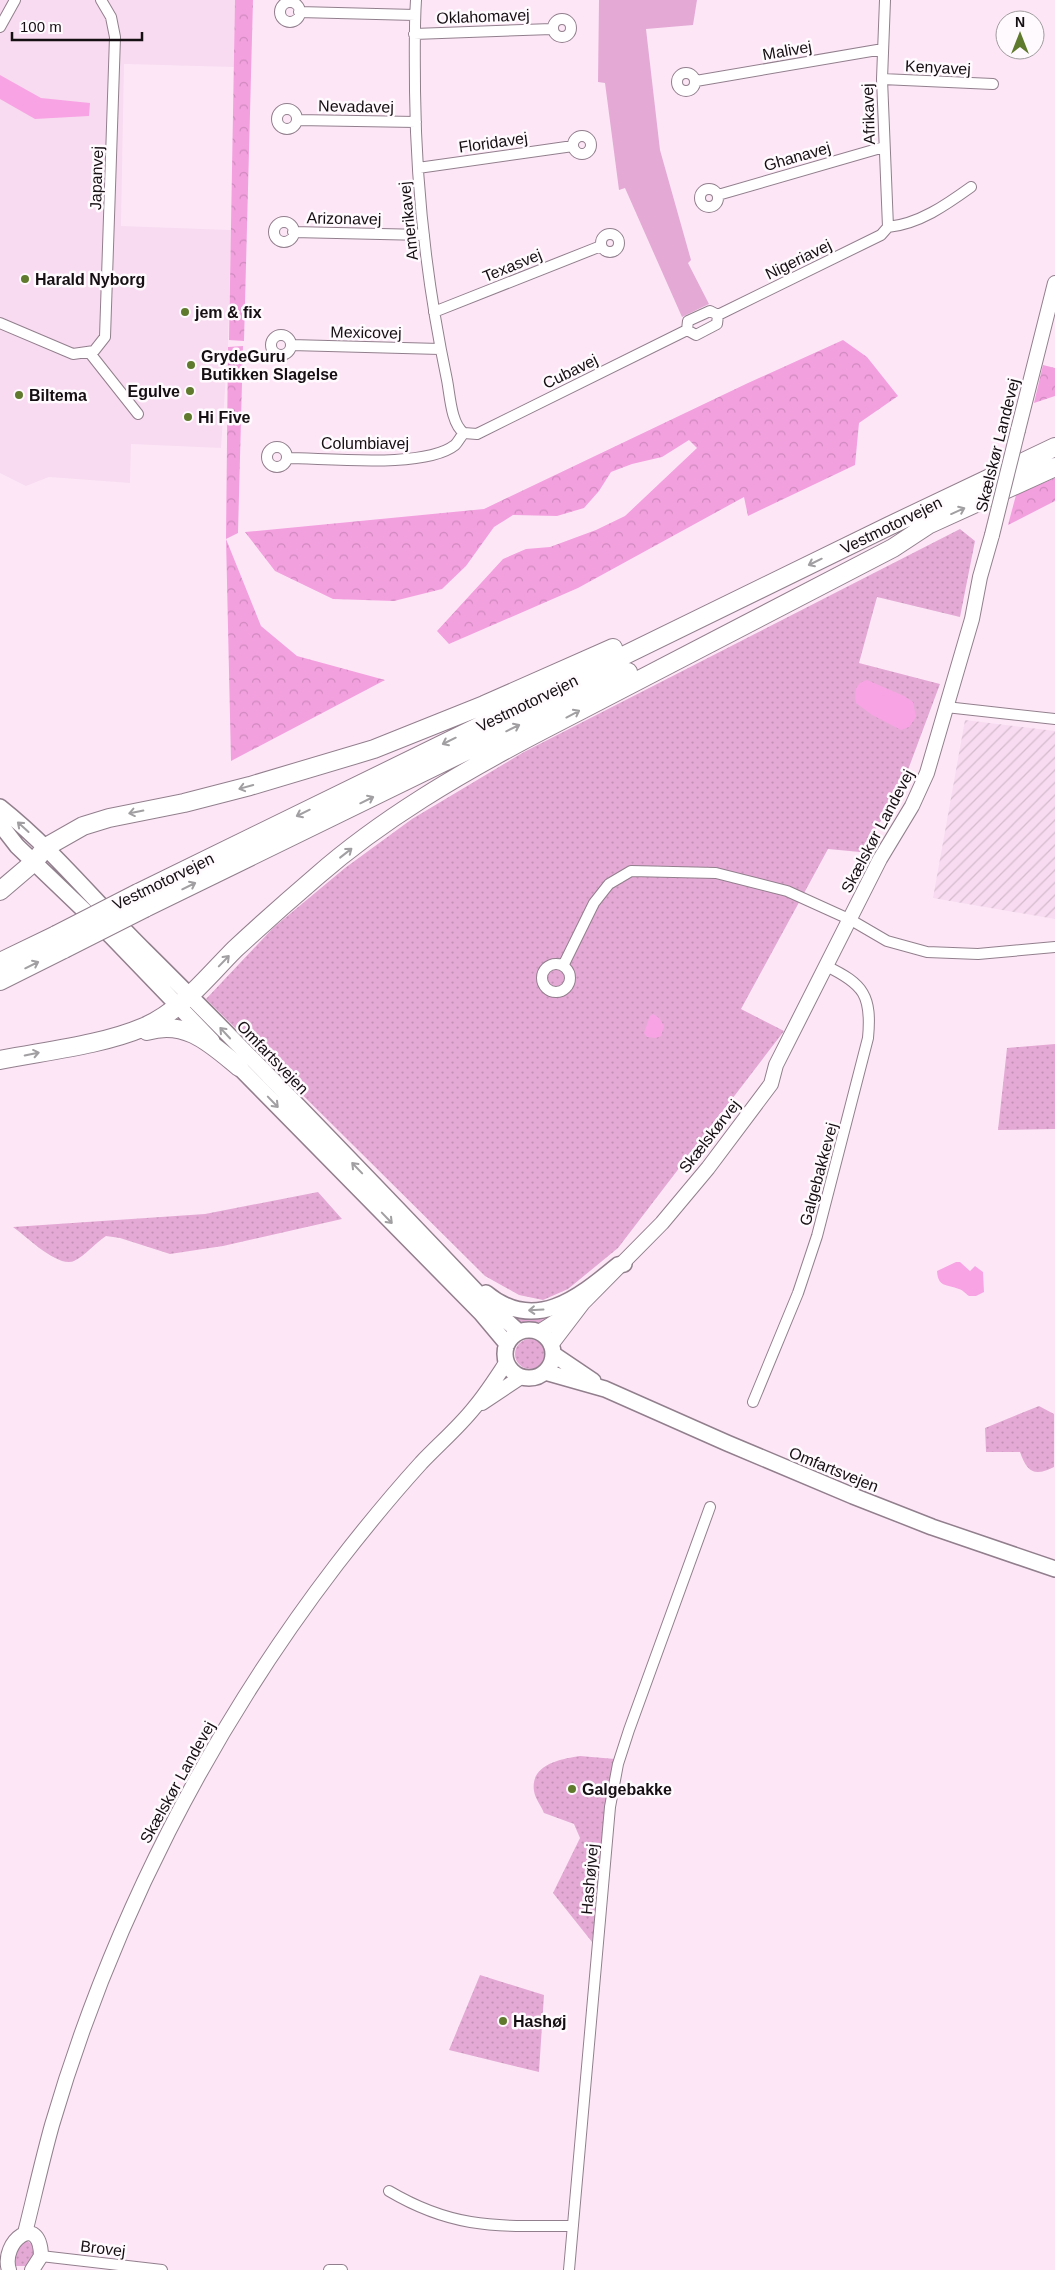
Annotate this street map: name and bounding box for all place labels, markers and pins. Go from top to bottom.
place label: Harald Nyborg [35,271,145,288]
marker: Harald Nyborg [19,273,31,285]
place label: jem & fix [194,304,262,321]
marker: jem & fix [179,306,191,318]
place label: GrydeGuru Butikken Slagelse [201,348,338,383]
marker: GrydeGuru Butikken Slagelse [185,359,197,371]
place label: Egulve [128,383,180,400]
marker: Egulve [184,385,196,397]
place label: Biltema [29,387,87,404]
marker: Biltema [13,389,25,401]
place label: Hi Five [198,409,251,426]
marker: Hi Five [182,411,194,423]
place label: Galgebakke [582,1781,672,1798]
marker: Galgebakke [566,1783,578,1795]
place label: Hashøj [513,2013,566,2030]
marker: Hashøj [497,2015,509,2027]

